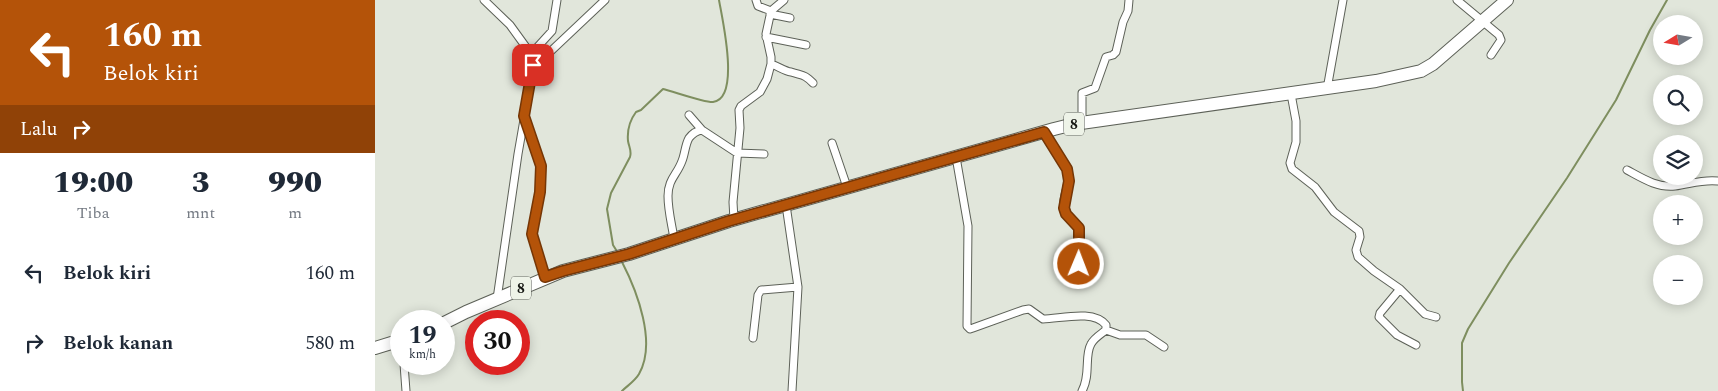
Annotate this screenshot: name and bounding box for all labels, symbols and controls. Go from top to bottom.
text: 160 m [103,9,202,62]
north arrow [1653,15,1703,65]
map controls [1653,15,1703,305]
icon: left [20,20,85,85]
pin [512,44,554,86]
icon: arrive [519,51,547,79]
text: Belok kiri [103,57,199,90]
button: search [1653,75,1703,125]
road number: 8 [1064,112,1084,136]
text: Lalu [20,115,57,144]
icon: right [67,115,95,143]
button: layers [1653,135,1703,185]
text: 19:00 [53,160,133,206]
text: 3 [192,160,210,206]
text: 990 [268,160,322,206]
button: + [1653,195,1703,245]
text: Tiba [77,201,109,225]
text: mnt [186,201,215,225]
text: m [288,201,302,225]
position arrow [1052,237,1104,289]
button: − [1653,255,1703,305]
icon: left [20,259,48,287]
text: Belok kiri [63,259,151,288]
text: 160 m [305,259,355,288]
road number: 8 [511,276,531,300]
speed limit sign: 30 [465,310,530,375]
text: 19 [408,317,437,355]
icon: right [20,329,48,357]
text: Belok kanan [63,329,173,358]
text: 580 m [305,329,355,358]
text: km/h [409,345,436,364]

